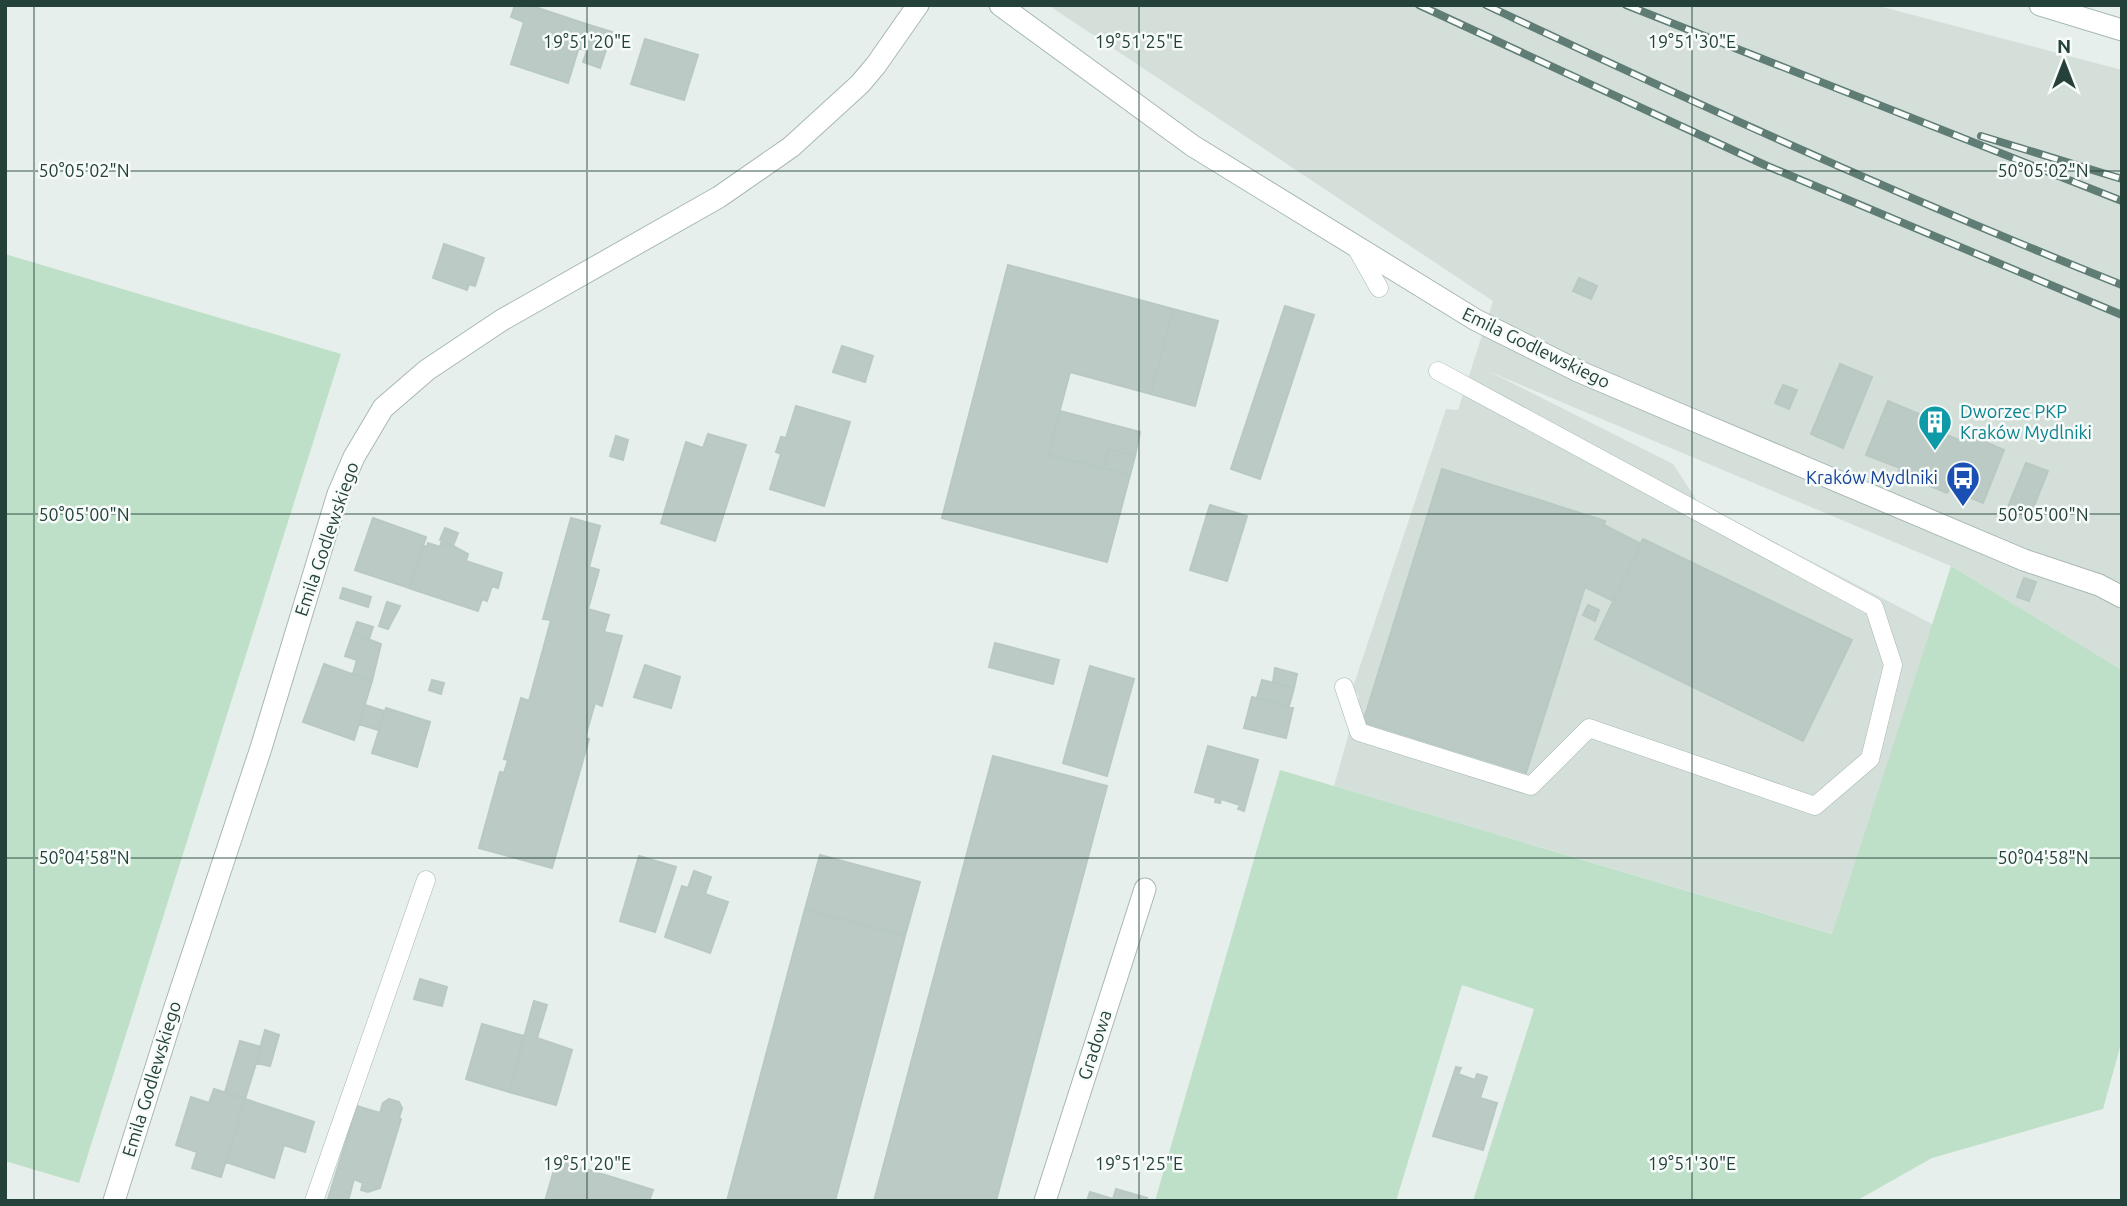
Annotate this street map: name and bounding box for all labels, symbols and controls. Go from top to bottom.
north arrow [2029,28,2099,98]
text: 19°51'20"E [543,31,631,51]
text: 19°51'25"E [1095,31,1183,51]
text: 19°51'30"E [1648,31,1736,51]
text: N [2057,35,2071,57]
text: 50°05'02"N [38,160,130,180]
text: 50°05'02"N [1997,160,2089,180]
street label: Emila Godlewskiego [1459,303,1614,392]
place label: Dworzec PKP Kraków Mydlniki [1960,401,2092,442]
building icon: Dworzec PKP Kraków Mydlniki [1916,403,1954,452]
street label: Emila Godlewskiego [290,459,362,618]
bus stop icon: Kraków Mydlniki [1944,459,1982,508]
place label: Kraków Mydlniki [1806,467,1938,487]
text: 50°05'00"N [38,504,130,524]
text: 50°05'00"N [1997,504,2089,524]
text: 50°04'58"N [38,847,130,867]
text: 50°04'58"N [1997,847,2089,867]
street label: Emila Godlewskiego [118,998,184,1159]
street label: Gradowa [1073,1007,1115,1082]
text: 19°51'20"E [543,1153,631,1173]
text: 19°51'25"E [1095,1153,1183,1173]
text: 19°51'30"E [1648,1153,1736,1173]

